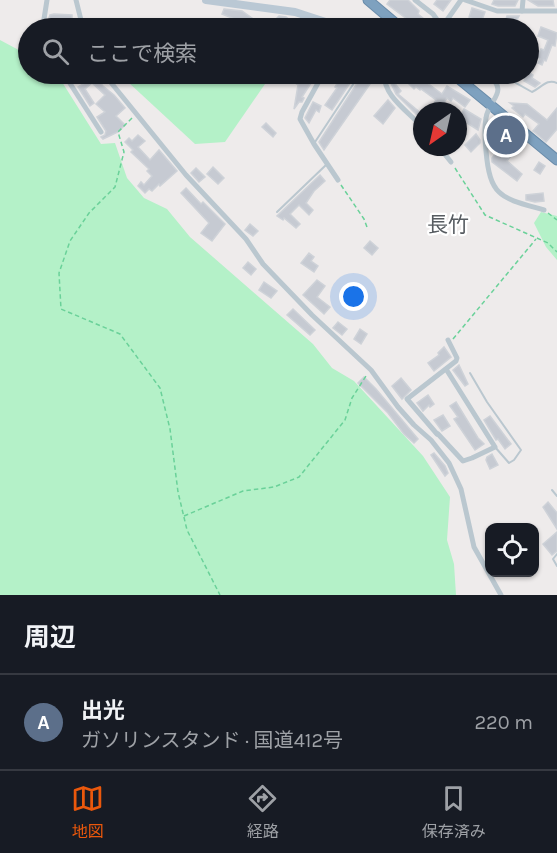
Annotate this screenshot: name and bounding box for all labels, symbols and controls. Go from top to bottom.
search box [18,18,539,84]
icon: search [39,35,72,68]
text: ここで検索 [87,41,197,67]
north arrow [413,102,467,156]
pin: A [486,112,526,158]
district label: 長竹 [427,213,469,237]
your location [339,282,368,311]
map controls [485,523,539,577]
button: locate [485,523,539,577]
text: 周辺 [24,622,76,653]
text: 出光 [81,698,125,724]
text: A [37,711,50,734]
text: 220 m [474,711,533,734]
text: ガソリンスタンド · 国道412号 [81,729,343,752]
tab: 地図 [71,782,104,842]
tab: 経路 [246,782,279,842]
tab: 保存済み [422,782,486,842]

